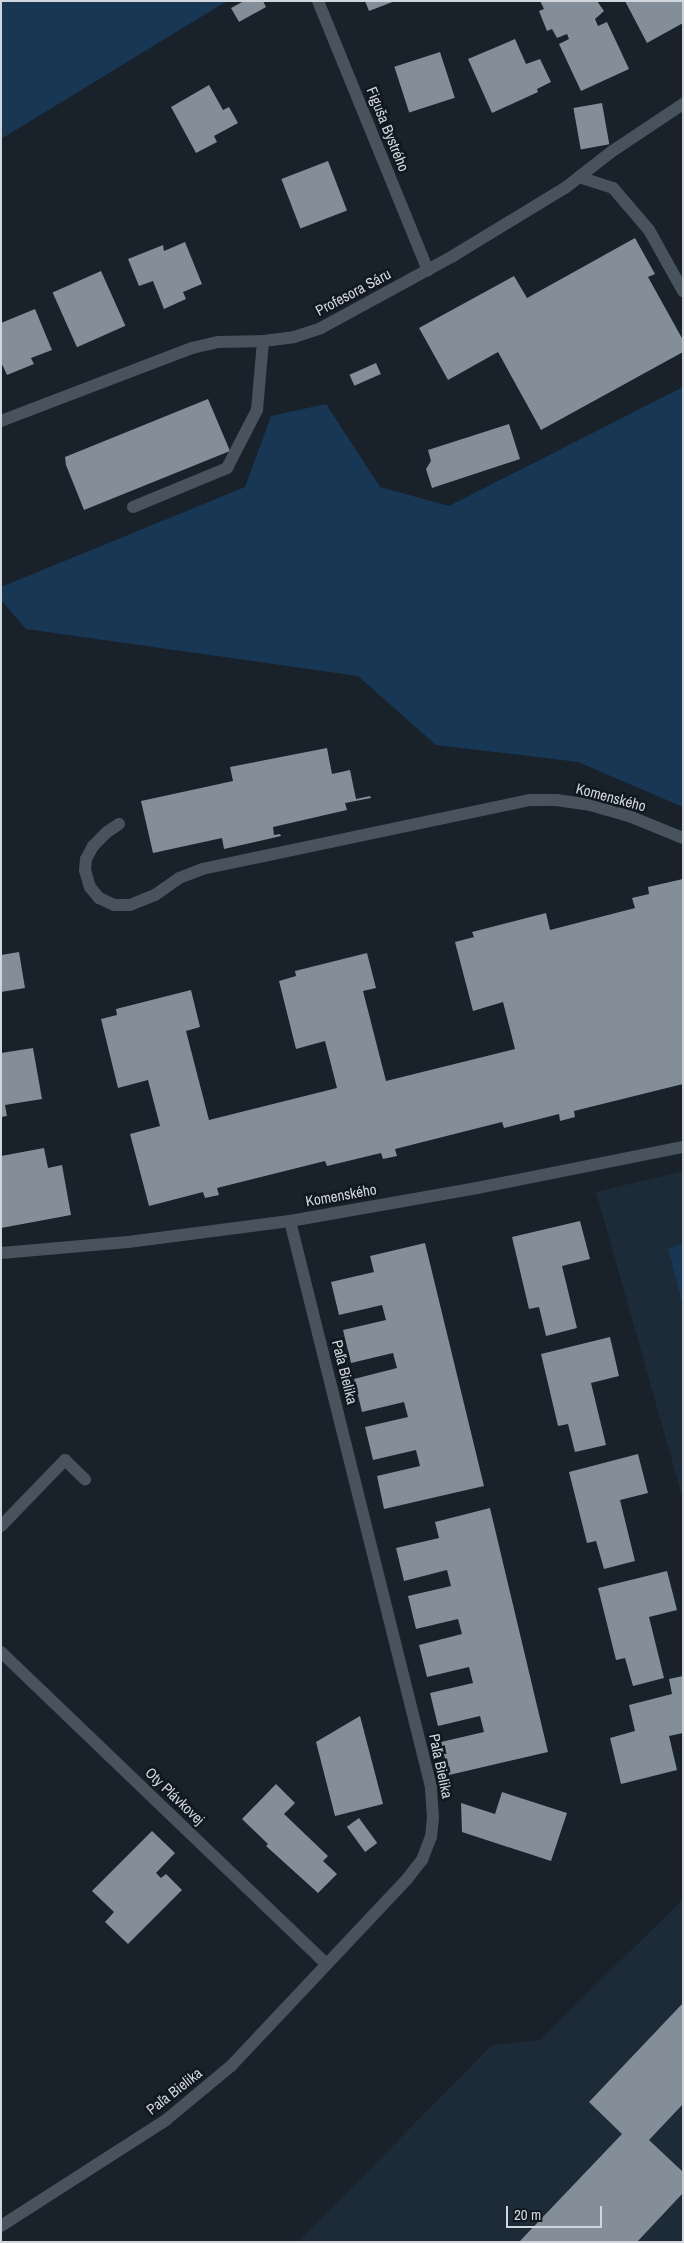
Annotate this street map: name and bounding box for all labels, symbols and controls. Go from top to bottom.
street label: Figuša Bystrého [363,84,413,174]
street label: Profesora Sáru [312,265,394,319]
street label: Komenského [574,779,648,815]
street label: Komenského [304,1180,378,1210]
street label: Paľa Bielika [328,1338,362,1406]
street label: Paľa Bielika [425,1732,457,1800]
street label: Oty Plávkovej [142,1763,208,1829]
street label: Paľa Bielika [143,2064,205,2118]
scale bar [509,2196,605,2228]
text: 20 m [514,2204,541,2225]

